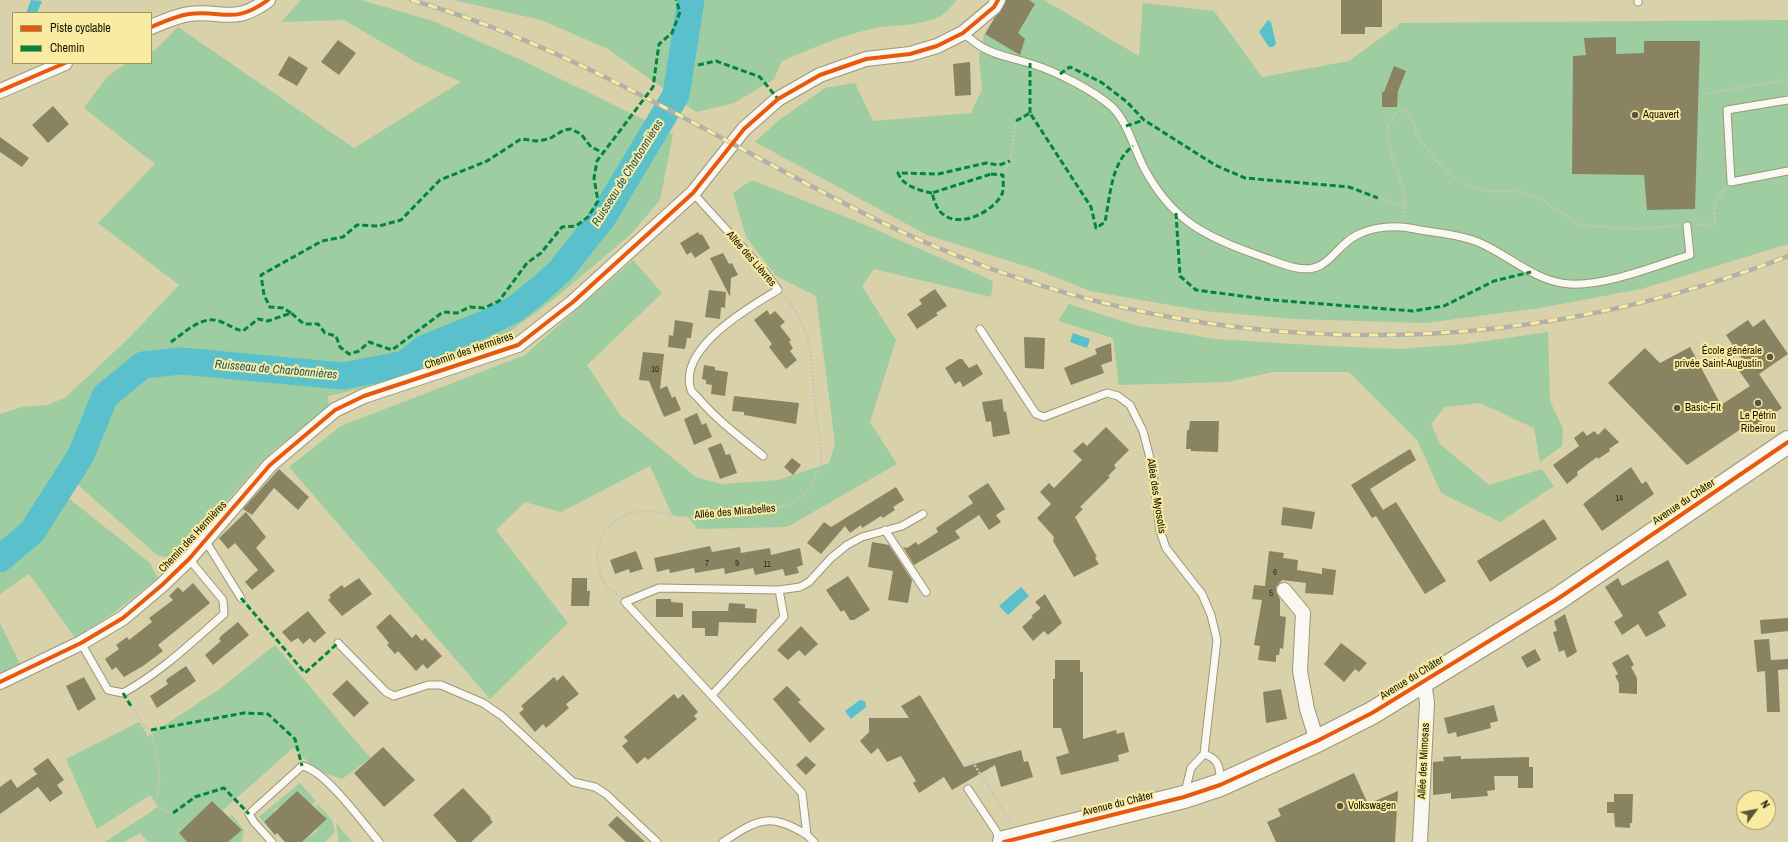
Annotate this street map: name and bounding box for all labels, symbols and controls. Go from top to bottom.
legend [12,12,152,64]
text: Piste cyclable [50,20,111,36]
text: Chemin [50,40,84,56]
place label: Aquavert [1643,108,1679,122]
marker: Aquavert [1630,110,1640,120]
water label: Ruisseau de Charbonnières [589,117,667,229]
street label: Allée des Lièvres [723,229,779,289]
street label: Chemin des Hermières [423,330,515,372]
place label: École générale privée Saint-Augustin [1675,344,1762,370]
marker: École générale privée Saint-Augustin [1765,352,1775,362]
water label: Ruisseau de Charbonnières [214,357,338,383]
house number: 10 [651,365,659,375]
marker: Le Pétrin Ribeïrou [1753,398,1763,408]
place label: Basic-Fit [1685,401,1721,415]
marker: Basic-Fit [1672,403,1682,413]
place label: Le Pétrin Ribeïrou [1740,409,1776,435]
street label: Allée des Myosotis [1144,458,1168,534]
street label: Avenue du Châter [1650,476,1718,528]
house number: 14 [1615,494,1623,504]
street label: Chemin des Hermières [156,498,230,576]
street label: Allée des Mirabelles [694,502,776,522]
house number: 7 [705,559,709,569]
house number: 9 [735,559,739,569]
house number: 11 [763,560,771,570]
house number: 6 [1273,568,1277,578]
house number: 5 [1269,589,1273,599]
street label: Avenue du Châter [1378,653,1446,703]
street label: Allée des Mimosas [1415,723,1433,799]
street label: Avenue du Châter [1081,789,1155,819]
north arrow [1736,790,1776,830]
text: N [1758,798,1773,811]
place label: Volkswagen [1348,799,1396,813]
marker: Volkswagen [1335,801,1345,811]

